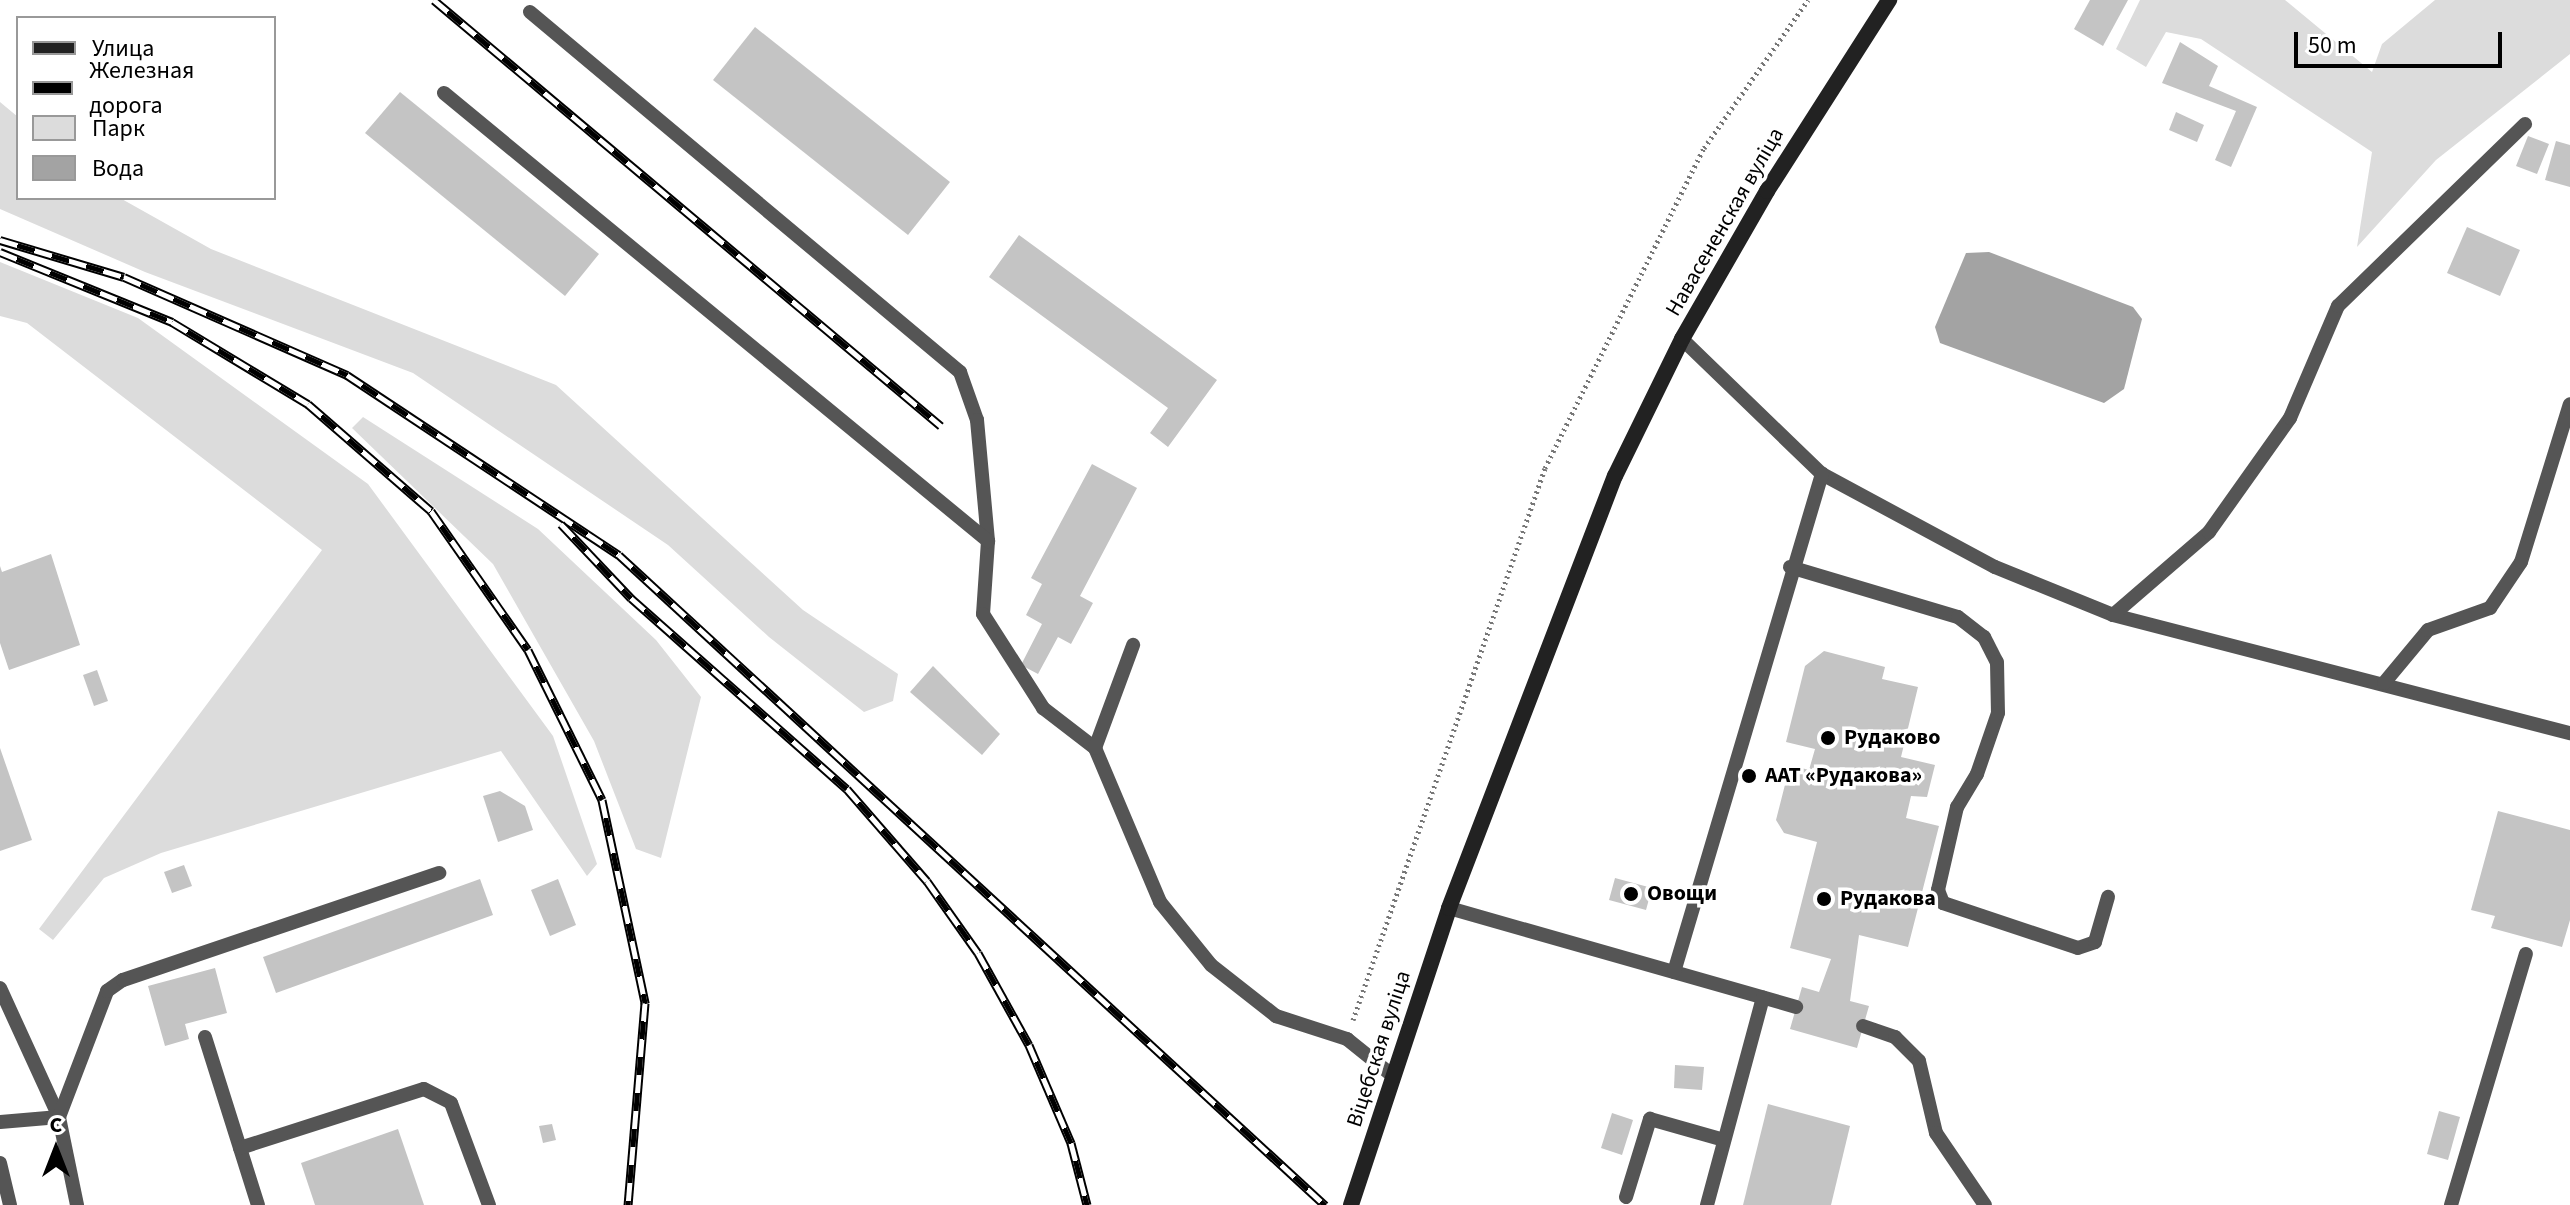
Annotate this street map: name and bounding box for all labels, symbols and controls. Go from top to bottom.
legend [16,16,276,200]
scale bar [2298,16,2506,66]
text: 50 m [2308,28,2357,63]
text: Улица [92,31,154,66]
text: Железная дорога [89,53,194,123]
text: Парк [92,111,145,146]
street label: Навасененская вуліца [1660,123,1790,321]
text: Вода [92,151,144,186]
place label: Рудаково [1844,725,1940,751]
marker: Рудаково [1819,729,1837,747]
place label: ААТ «Рудакова» [1765,763,1922,789]
marker: ААТ «Рудакова» [1740,767,1758,785]
place label: Овощи [1647,881,1717,907]
marker: Овощи [1622,885,1640,903]
place label: Рудакова [1840,886,1936,912]
marker: Рудакова [1815,890,1833,908]
street label: Віцебская вуліца [1341,968,1417,1130]
north arrow [16,1109,96,1189]
text: С [50,1109,62,1141]

